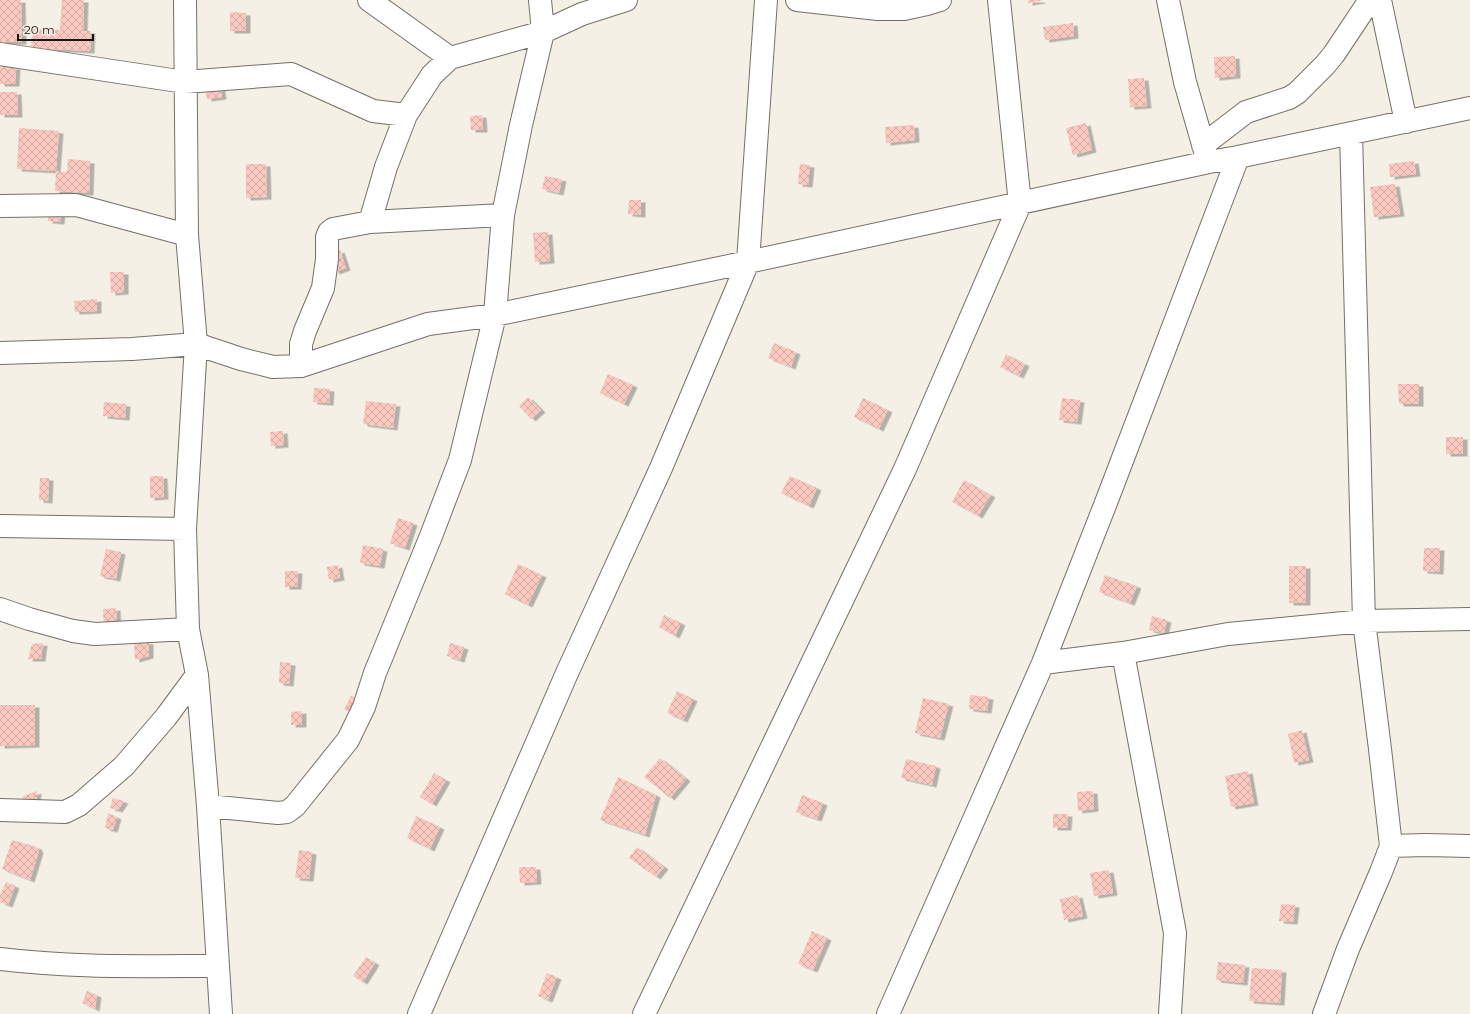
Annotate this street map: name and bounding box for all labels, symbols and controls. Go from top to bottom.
scale bar [18,16,93,42]
text: 20 m [24,22,55,37]

